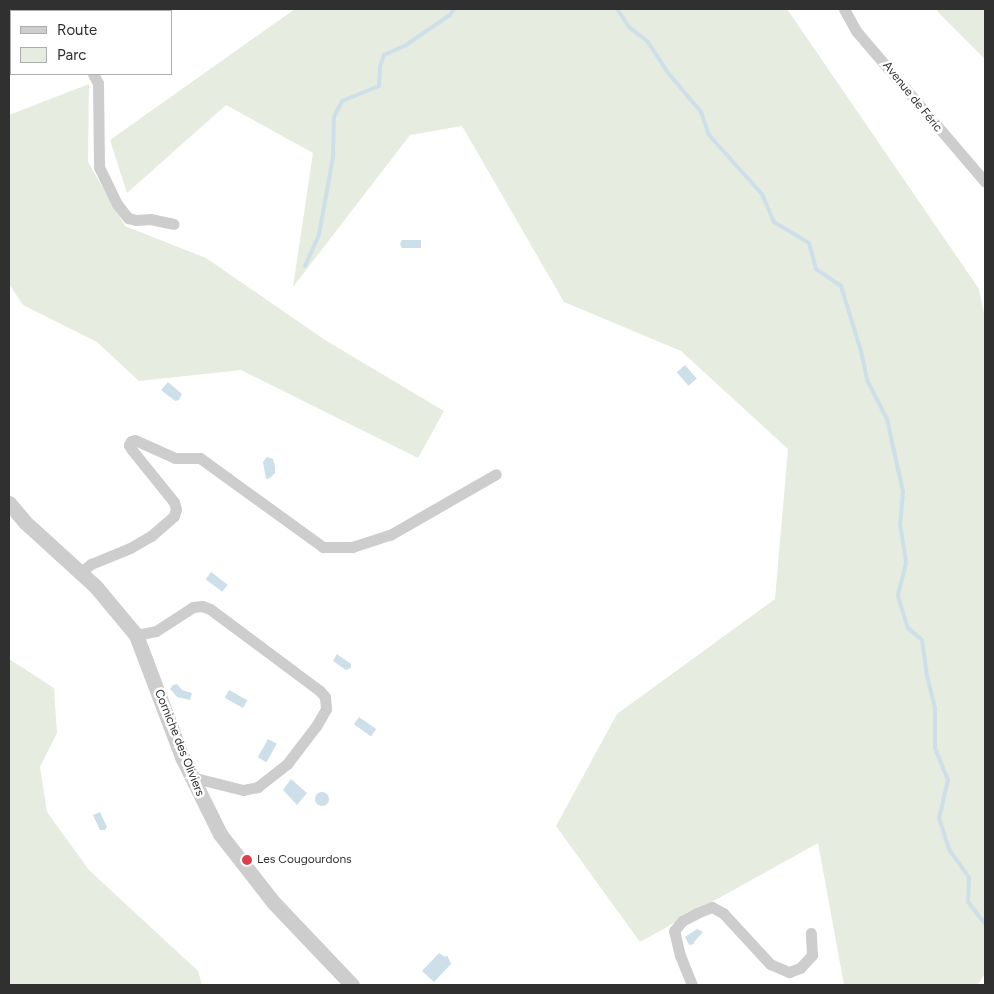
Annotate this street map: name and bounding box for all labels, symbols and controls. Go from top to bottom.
legend [10,10,172,75]
text: Route [57,21,97,39]
text: Parc [57,46,86,64]
street label: Avenue de Féric [879,59,945,135]
street label: Corniche des Oliviers [151,687,207,799]
place label: Les Cougourdons [257,853,352,867]
marker: Les Cougourdons [241,854,253,866]

